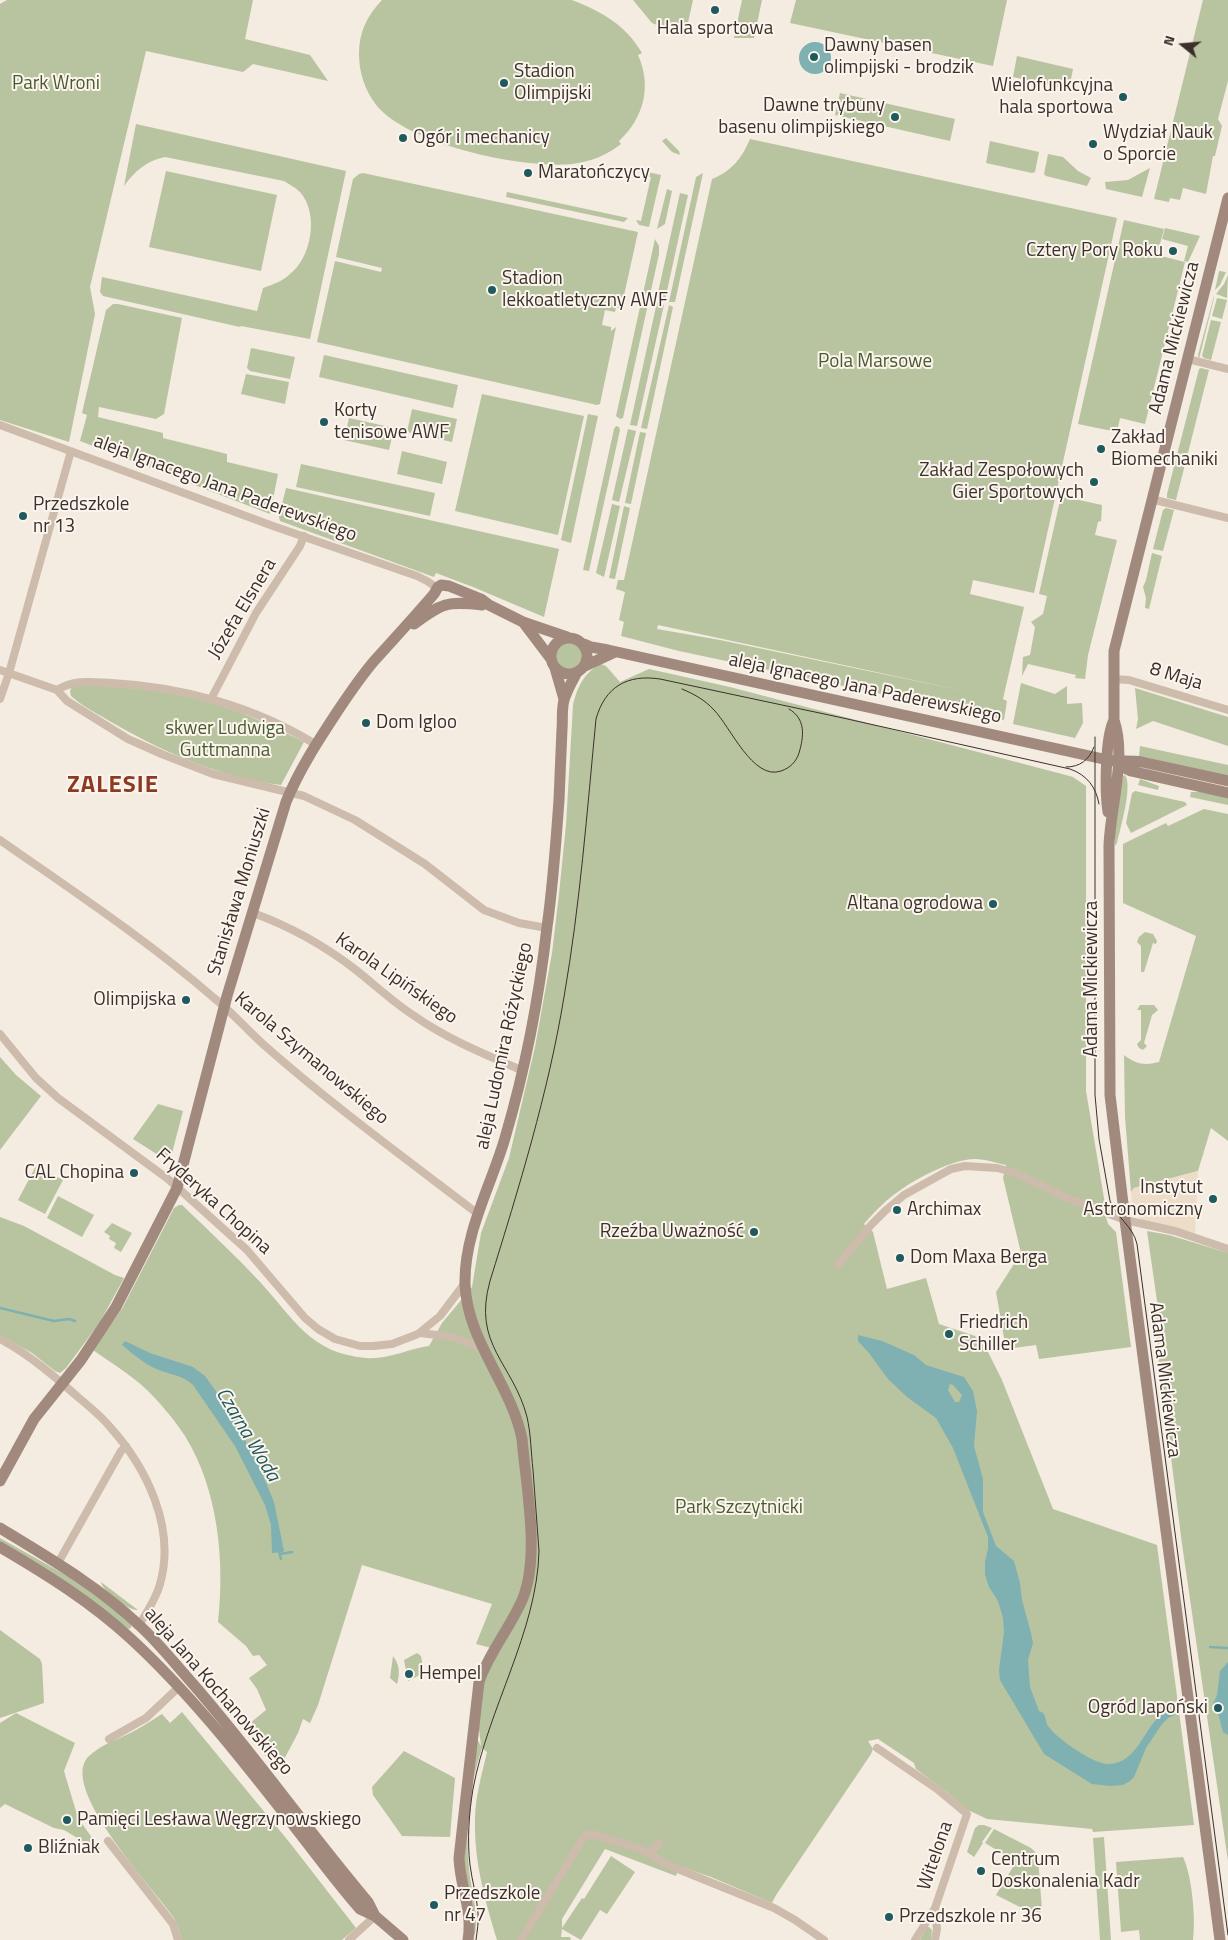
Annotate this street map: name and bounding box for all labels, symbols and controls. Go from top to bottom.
marker: Hala sportowa [709,4,721,16]
place label: Hala sportowa [657,18,773,40]
north arrow [1158,20,1208,70]
text: N [1157,33,1180,48]
place label: Dawny basen olimpijski - brodzik [824,35,974,79]
marker: Dawny basen olimpijski - brodzik [808,51,820,63]
place label: Stadion Olimpijski [514,61,591,105]
park label: Park Wroni [12,73,100,95]
place label: Wielofunkcyjna hala sportowa [991,75,1113,119]
marker: Stadion Olimpijski [498,77,510,89]
marker: Wielofunkcyjna hala sportowa [1117,91,1129,103]
place label: Dawne trybuny basenu olimpijskiego [718,95,885,139]
marker: Dawne trybuny basenu olimpijskiego [889,111,901,123]
place label: Wydział Nauk o Sporcie [1103,122,1213,166]
place label: Ogór i mechanicy [413,127,550,149]
marker: Ogór i mechanicy [397,132,409,144]
marker: Wydział Nauk o Sporcie [1087,138,1099,150]
place label: Maratończycy [538,162,650,184]
marker: Maratończycy [522,167,534,179]
place label: Cztery Pory Roku [1026,240,1163,262]
marker: Cztery Pory Roku [1167,245,1179,257]
street label: Adama Mickiewicza [1145,259,1205,417]
place label: Stadion lekkoatletyczny AWF [502,268,668,312]
marker: Stadion lekkoatletyczny AWF [486,284,498,296]
park label: Pola Marsowe [818,351,932,373]
place label: Korty tenisowe AWF [334,400,449,444]
marker: Korty tenisowe AWF [318,416,330,428]
place label: Zakład Biomechaniki [1111,427,1218,471]
street label: aleja Ignacego Jana Paderewskiego [90,431,360,547]
marker: Zakład Biomechaniki [1095,443,1107,455]
place label: Zakład Zespołowych Gier Sportowych [919,460,1084,504]
marker: Zakład Zespołowych Gier Sportowych [1088,476,1100,488]
place label: Przedszkole nr 13 [33,494,129,538]
marker: Przedszkole nr 13 [17,510,29,522]
street label: Józefa Elsnera [204,555,282,663]
street label: aleja Ignacego Jana Paderewskiego [727,649,1003,729]
street label: 8 Maja [1147,658,1205,696]
place label: Dom Igloo [376,712,457,734]
marker: Dom Igloo [360,717,372,729]
park label: skwer Ludwiga Guttmanna [165,718,285,762]
district label: ZALESIE [66,772,160,800]
street label: Stanisława Moniuszki [204,805,276,979]
place label: Altana ogrodowa [847,893,983,915]
marker: Altana ogrodowa [987,898,999,910]
street label: Adama Mickiewicza [1081,901,1103,1057]
street label: Karola Lipińskiego [330,928,462,1030]
street label: aleja Ludomira Różyckiego [472,940,538,1152]
street label: Karola Szymanowskiego [229,988,393,1130]
place label: Olimpijska [93,989,176,1011]
marker: Olimpijska [180,994,192,1006]
street label: Fryderyka Chopina [150,1144,276,1260]
place label: CAL Chopina [25,1162,124,1184]
marker: CAL Chopina [128,1167,140,1179]
place label: Instytut Astronomiczny [1083,1177,1203,1221]
marker: Instytut Astronomiczny [1207,1193,1219,1205]
place label: Archimax [907,1199,981,1221]
marker: Archimax [891,1204,903,1216]
place label: Rzeźba Uważność [600,1221,744,1243]
marker: Rzeźba Uważność [748,1226,760,1238]
place label: Dom Maxa Berga [910,1247,1047,1269]
marker: Dom Maxa Berga [894,1252,906,1264]
street label: Adama Mickiewicza [1143,1301,1185,1459]
place label: Friedrich Schiller [959,1312,1028,1356]
marker: Friedrich Schiller [943,1328,955,1340]
water label: Czarna Woda [210,1384,284,1486]
park label: Park Szczytnicki [675,1497,803,1519]
street label: aleja Jana Kochanowskiego [139,1603,297,1781]
place label: Hempel [419,1663,481,1685]
marker: Hempel [403,1668,415,1680]
place label: Ogród Japoński [1088,1697,1208,1719]
marker: Ogród Japoński [1212,1702,1224,1714]
place label: Pamięci Lesława Węgrzynowskiego [77,1809,361,1831]
marker: Pamięci Lesława Węgrzynowskiego [61,1814,73,1826]
street label: Witelona [914,1819,958,1893]
place label: Bliźniak [38,1837,100,1859]
marker: Bliźniak [22,1842,34,1854]
place label: Centrum Doskonalenia Kadr [991,1849,1140,1893]
marker: Centrum Doskonalenia Kadr [975,1865,987,1877]
place label: Przedszkole nr 47 [444,1883,540,1927]
marker: Przedszkole nr 47 [428,1899,440,1911]
place label: Przedszkole nr 36 [899,1906,1042,1928]
marker: Przedszkole nr 36 [883,1911,895,1923]

